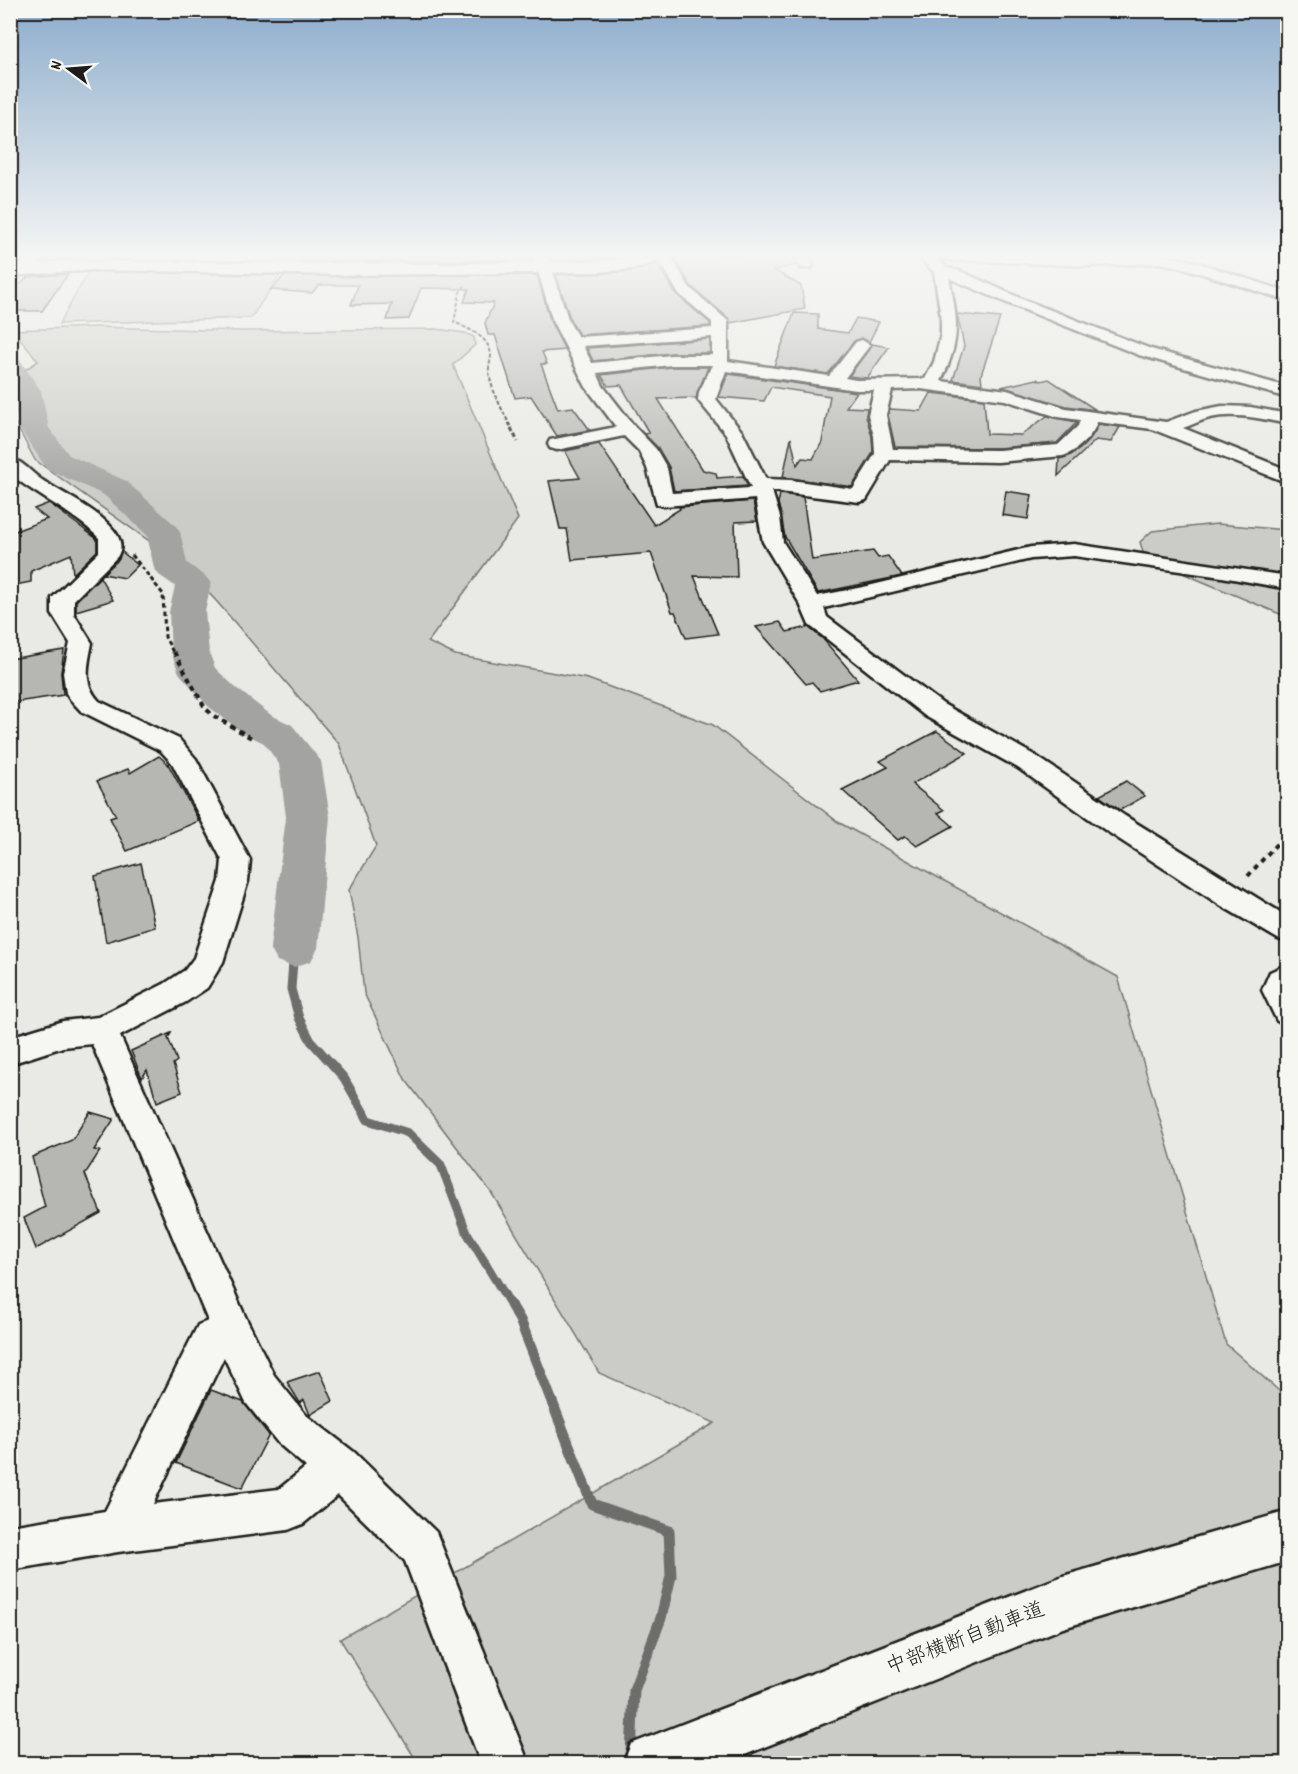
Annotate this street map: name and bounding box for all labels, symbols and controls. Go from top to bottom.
north arrow [39,39,99,99]
text: N [45,58,69,73]
street label: 中部横断自動車道 [882,1596,1050,1684]

